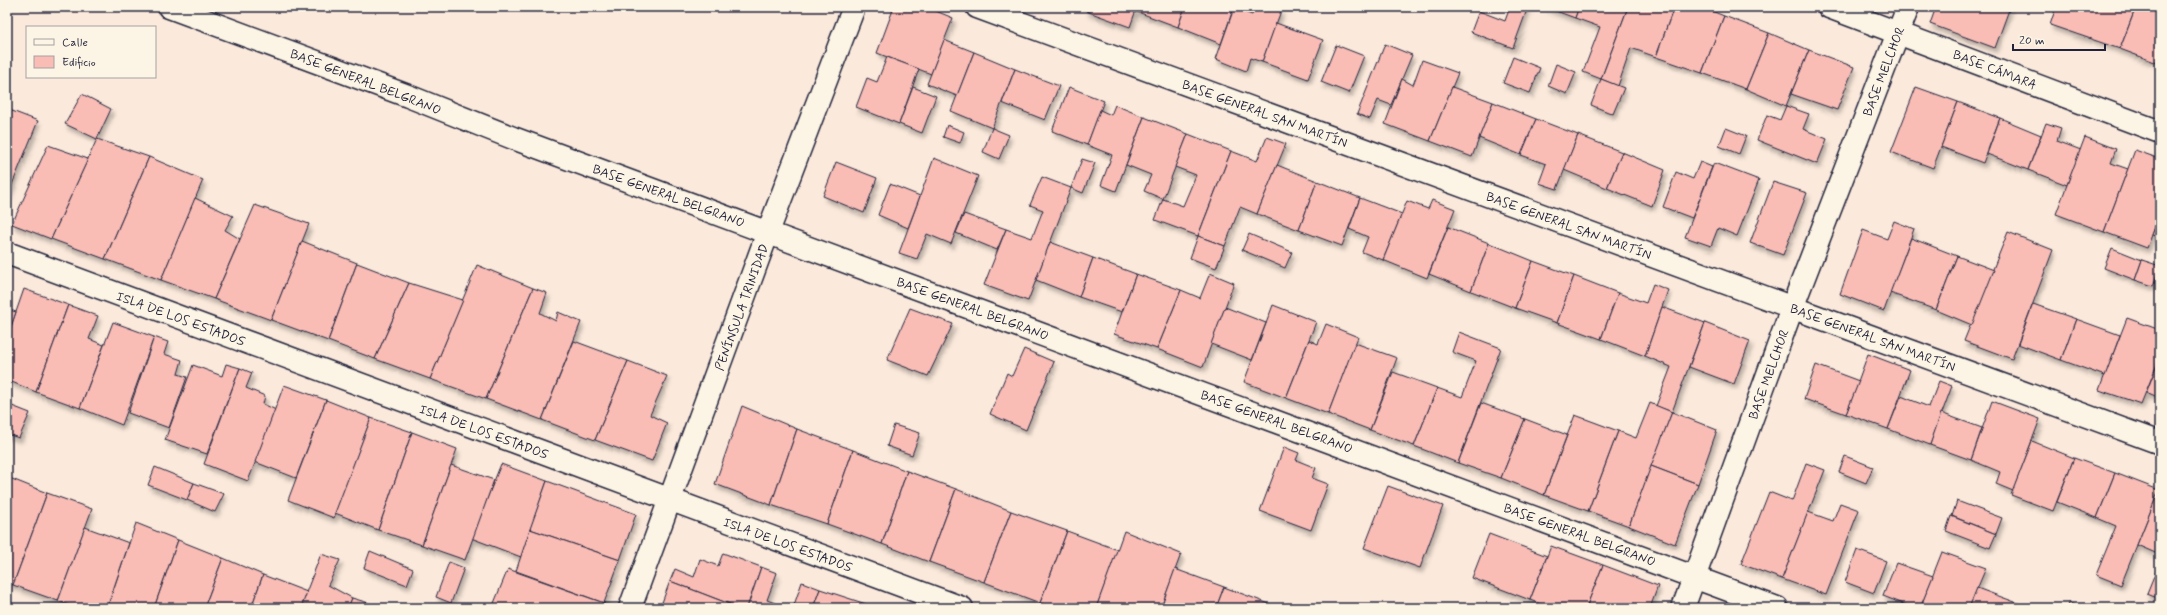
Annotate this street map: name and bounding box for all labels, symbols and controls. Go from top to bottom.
street label: BASE MELCHOR [1860,24,1909,119]
legend [26,26,156,78]
scale bar [2013,26,2105,52]
text: 20 m [2019,33,2045,49]
text: Calle [62,35,88,51]
street label: BASE GENERAL BELGRANO [287,46,443,119]
street label: BASE CÁMARA [1950,46,2039,94]
text: Edificio [62,55,96,71]
street label: BASE GENERAL SAN MARTÍN [1179,76,1350,152]
street label: BASE GENERAL BELGRANO [590,161,747,232]
street label: BASE GENERAL SAN MARTÍN [1483,188,1654,264]
street label: PENÍNSULA TRINIDAD [711,241,773,373]
street label: BASE GENERAL BELGRANO [894,274,1051,345]
street label: ISLA DE LOS ESTADOS [114,288,248,351]
street label: BASE GENERAL SAN MARTÍN [1787,300,1958,376]
street label: BASE MELCHOR [1745,327,1794,422]
street label: BASE GENERAL BELGRANO [1198,387,1355,458]
street label: ISLA DE LOS ESTADOS [417,401,551,464]
street label: BASE GENERAL BELGRANO [1501,500,1658,571]
street label: ISLA DE LOS ESTADOS [721,514,855,577]

